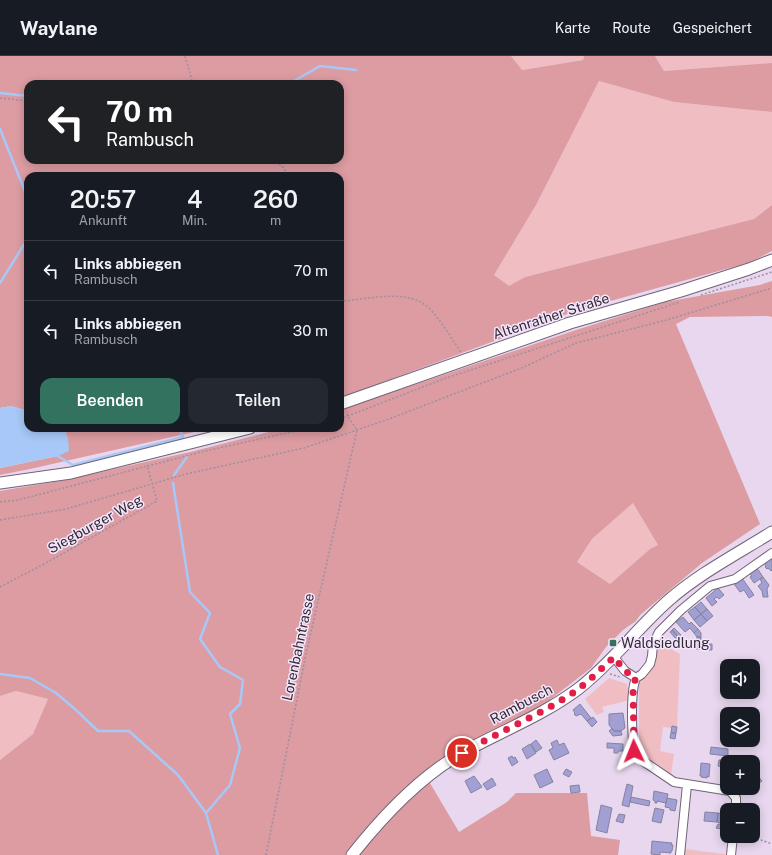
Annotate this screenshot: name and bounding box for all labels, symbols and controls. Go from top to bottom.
text: Waylane [20,17,98,39]
text: Karte [555,20,590,36]
text: Route [612,20,651,36]
text: Gespeichert [673,20,752,36]
text: 70 m [106,95,173,128]
icon: left [40,96,92,148]
text: Rambusch [106,129,194,150]
text: 20:57 [70,185,136,213]
text: 4 [187,185,202,213]
text: 260 [253,185,298,213]
text: Ankunft [79,213,127,228]
text: Min. [182,213,207,228]
text: m [270,213,281,228]
text: Links abbiegen [74,255,181,272]
icon: left [40,260,62,282]
text: 70 m [293,262,328,279]
text: Rambusch [74,272,137,287]
street label: Altenrather Straße [491,290,611,342]
text: Links abbiegen [74,315,181,332]
icon: left [40,320,62,342]
text: 30 m [293,322,328,339]
text: Rambusch [74,332,137,347]
button: Beenden [40,378,180,424]
button: Teilen [188,378,328,424]
street label: Siegburger Weg [45,491,145,557]
street label: Lorenbahntrasse [279,592,317,702]
place label: Waldsiedlung [621,635,710,651]
marker: Waldsiedlung [608,638,618,648]
map controls [720,659,760,843]
button: sound [720,659,760,699]
street label: Rambusch [487,681,555,727]
button: layers [720,707,760,747]
position arrow [613,730,655,772]
pin [445,736,479,770]
icon: arrive [451,742,473,764]
button: + [720,755,760,795]
button: − [720,803,760,843]

